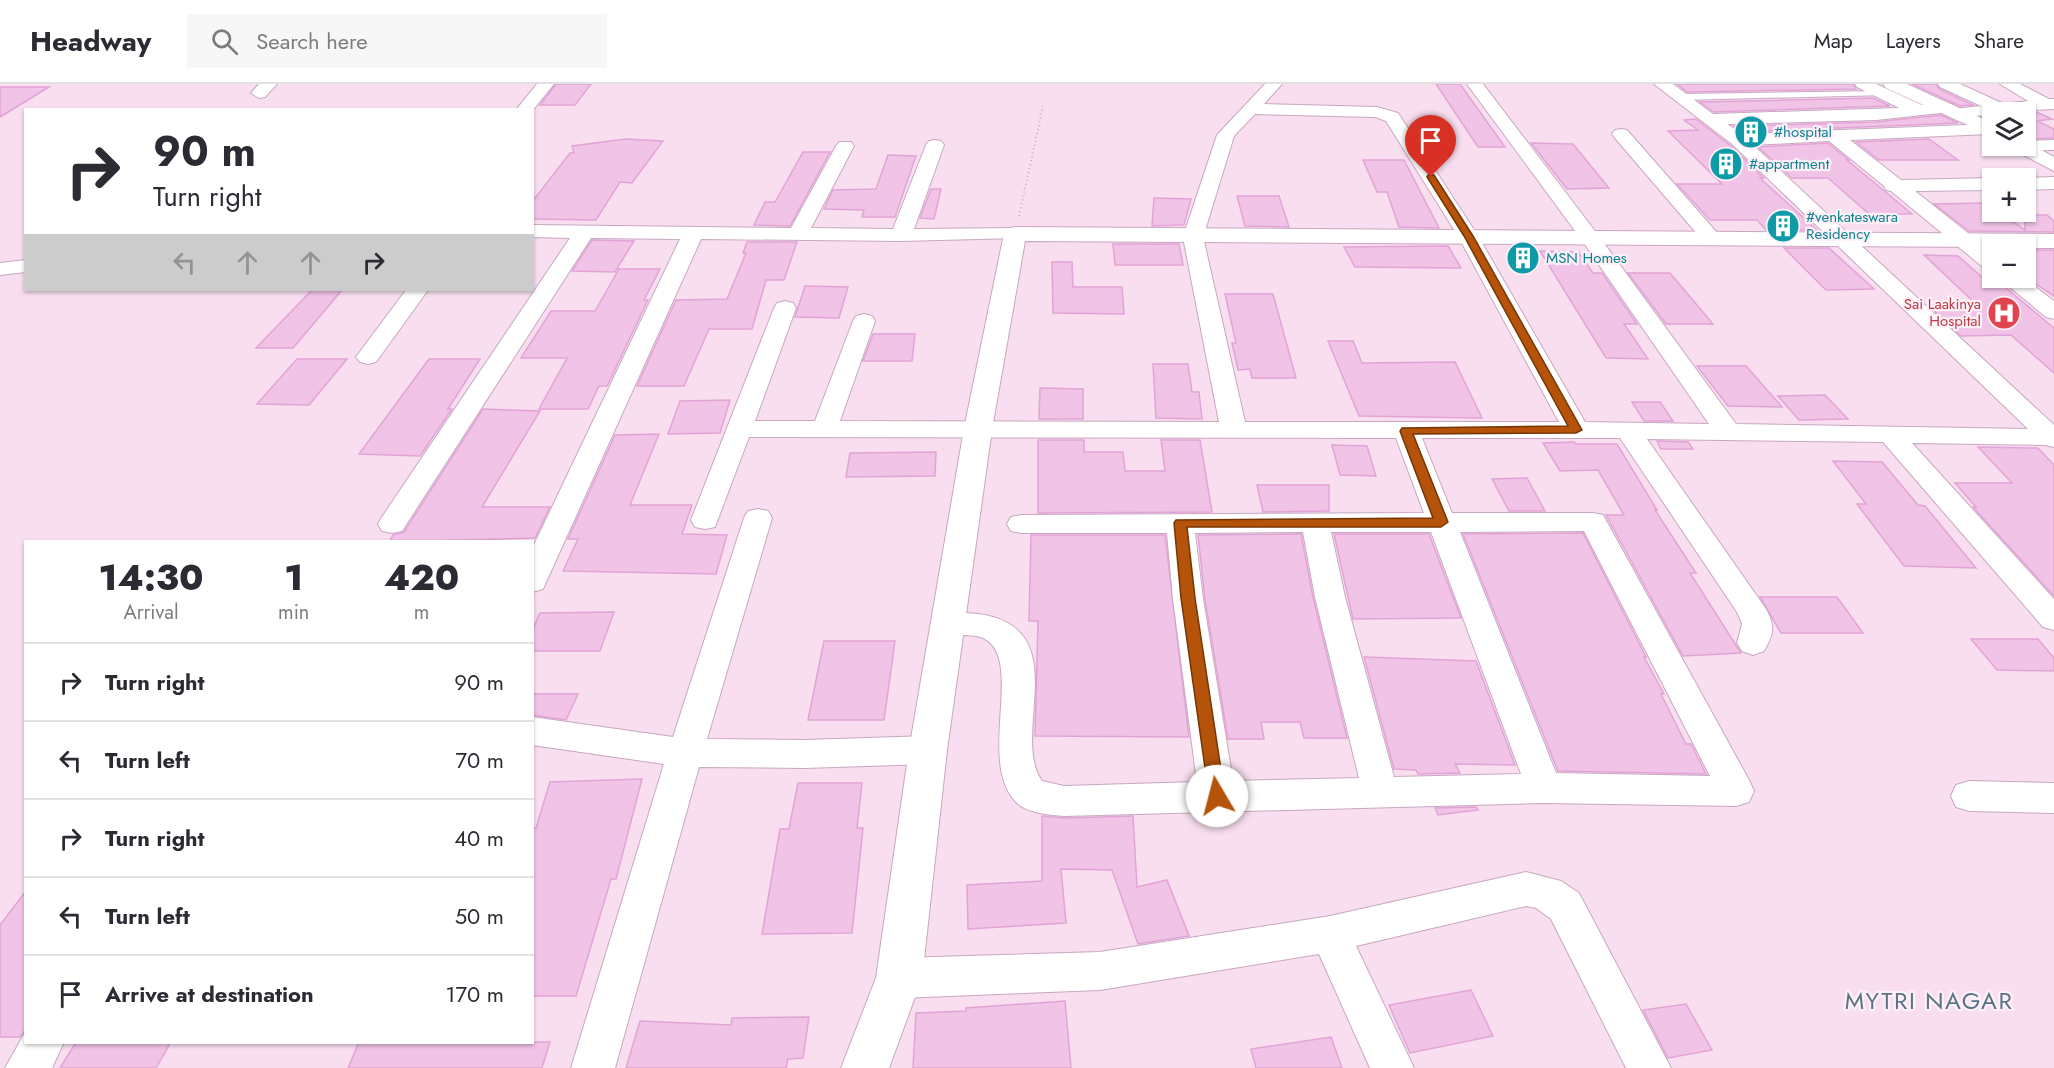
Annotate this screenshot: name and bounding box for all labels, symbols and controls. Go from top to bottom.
search box [187,14,607,68]
text: Headway [30,21,151,62]
icon: search [208,25,241,58]
text: Search here [256,25,368,57]
text: Map [1814,26,1853,56]
text: Layers [1886,26,1941,56]
text: Share [1974,26,2024,56]
map controls [1982,102,2036,288]
button: layers [1982,102,2036,156]
building icon: #hospital [1733,114,1769,150]
pin [1405,115,1456,177]
text: 90 m [153,121,256,182]
place label: #hospital [1774,121,1832,143]
icon: arrive [1414,124,1447,157]
icon: right [54,132,132,210]
building icon: #appartment [1708,146,1744,182]
place label: #appartment [1749,153,1830,175]
button: + [1982,168,2036,222]
text: Turn right [153,177,261,216]
place label: #venkateswara Residency [1806,206,1898,245]
building icon: #venkateswara Residency [1765,208,1801,244]
button: − [1982,234,2036,288]
building icon: MSN Homes [1505,240,1541,276]
icon: left [168,246,201,279]
icon: ahead [231,246,264,279]
icon: ahead [294,246,327,279]
icon: right [357,246,390,279]
place label: MSN Homes [1546,247,1627,269]
place label: Sai Laakinya Hospital [1904,293,1981,332]
hospital icon: Sai Laakinya Hospital [1986,295,2022,331]
text: 14:30 [99,551,203,603]
text: 1 [284,551,303,603]
text: 420 [384,551,459,603]
text: Arrival [123,598,179,627]
text: min [278,598,309,627]
text: m [414,598,429,627]
icon: right [54,666,87,699]
text: Turn right [105,666,205,698]
text: 90 m [454,666,504,698]
icon: left [54,744,87,777]
text: Turn left [105,744,190,776]
text: 70 m [455,744,504,776]
position arrow [1185,764,1249,828]
icon: right [54,822,87,855]
text: Turn right [105,822,205,854]
text: 40 m [454,822,504,854]
icon: left [54,900,87,933]
text: Turn left [105,900,190,932]
text: 50 m [455,900,504,932]
icon: arrive [54,978,87,1011]
text: Arrive at destination [105,978,314,1010]
text: 170 m [446,978,504,1010]
district label: MYTRI NAGAR [1845,983,2013,1018]

